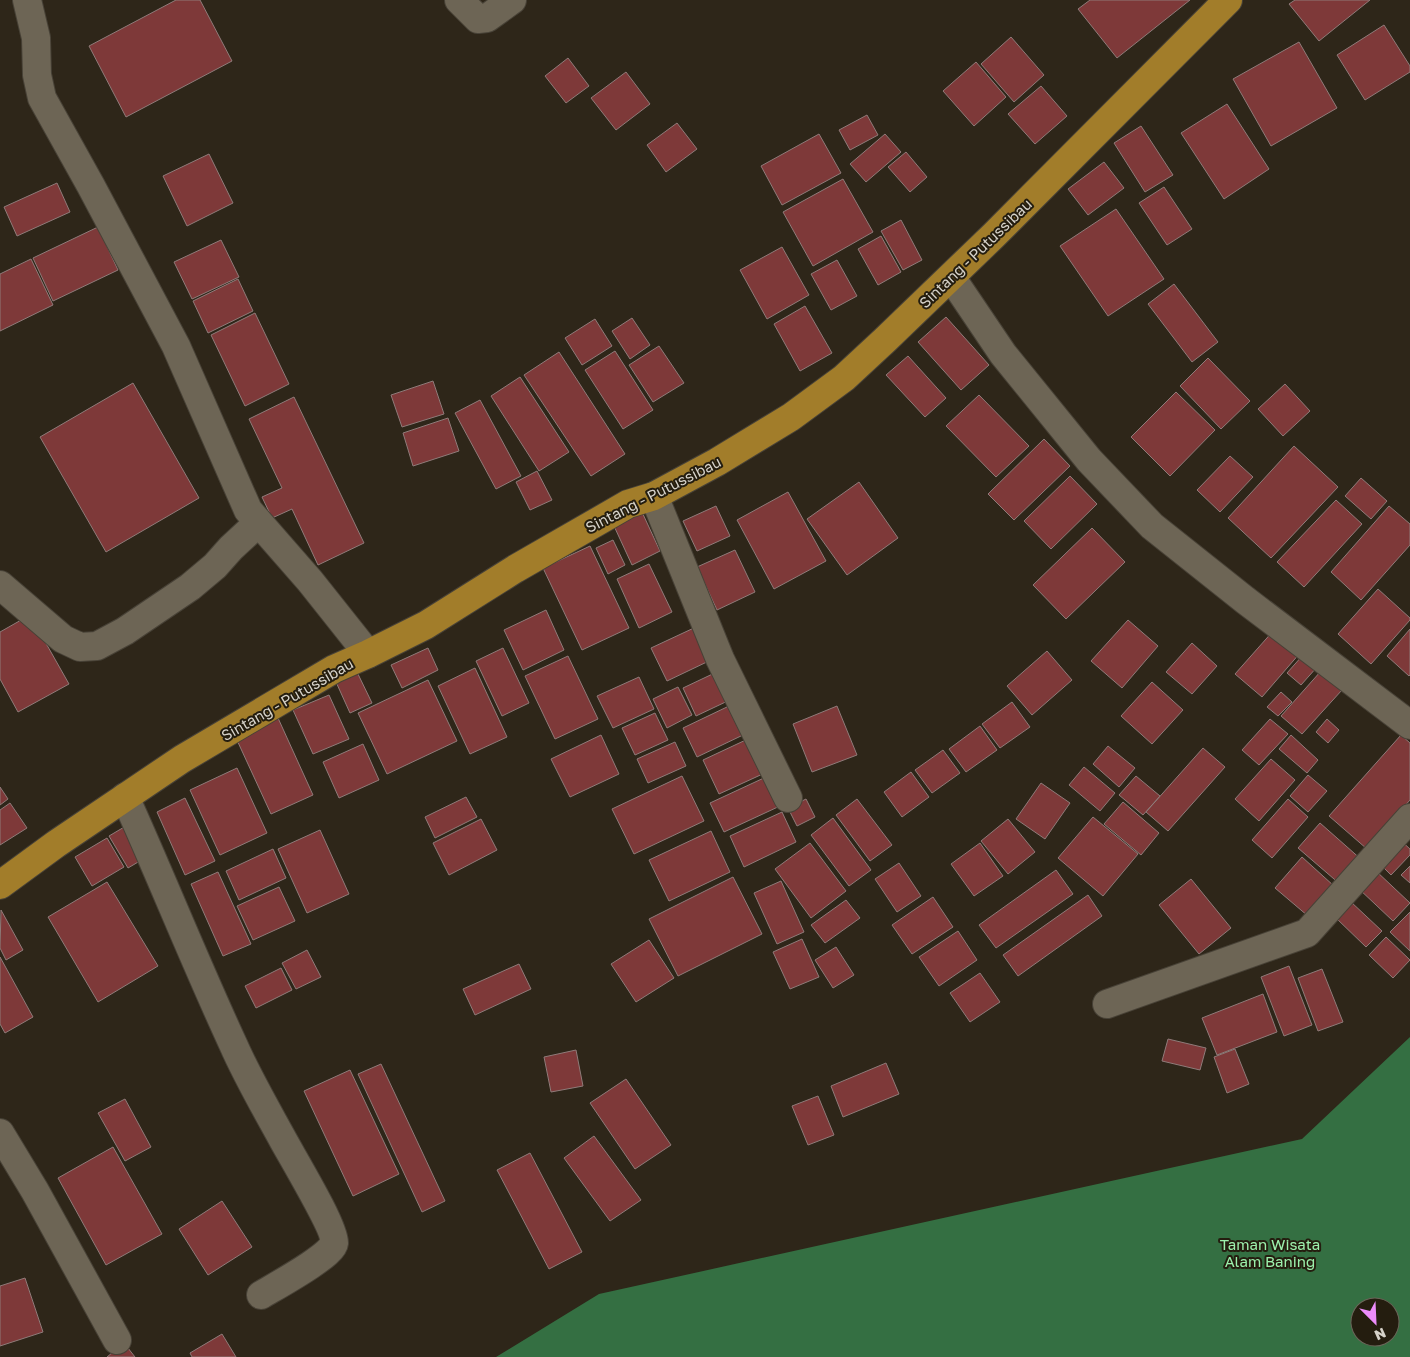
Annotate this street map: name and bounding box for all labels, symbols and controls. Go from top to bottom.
street label: Sintang - Putussibau [915,195,1035,311]
street label: Sintang - Putussibau [582,452,724,536]
street label: Sintang - Putussibau [218,654,356,744]
park label: Taman Wisata Alam Baning [1220,1235,1320,1270]
north arrow [1350,1297,1400,1347]
text: N [1372,1324,1389,1344]

